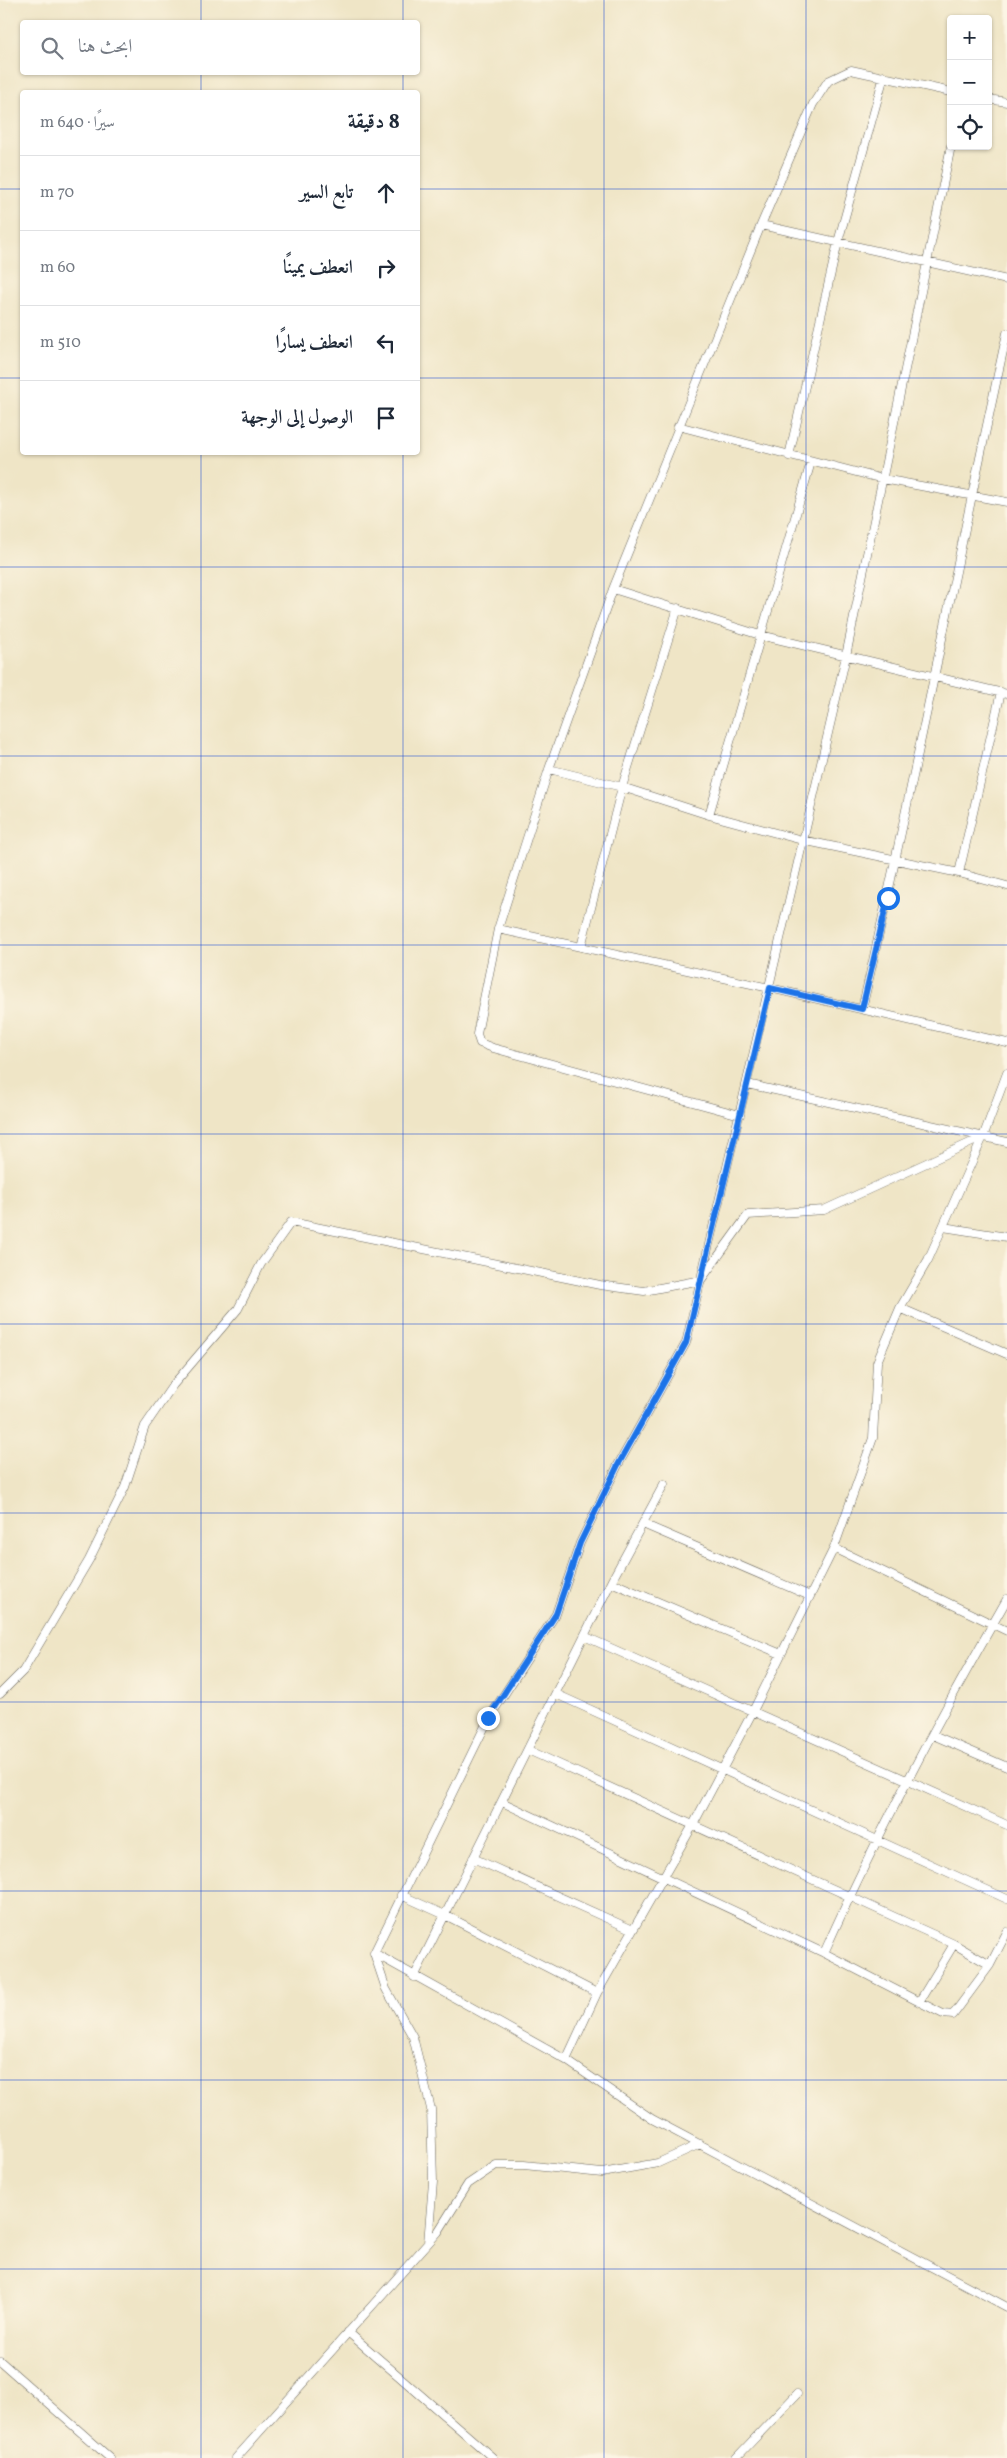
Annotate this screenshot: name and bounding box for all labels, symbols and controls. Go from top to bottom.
map controls [947,15,992,150]
button: + [947,15,992,60]
search box [20,20,420,75]
icon: search [38,34,66,62]
text: ابحث هنا [78,34,132,60]
button: − [947,60,992,105]
button: locate [947,105,992,150]
text: 8 دقيقة [348,108,400,137]
text: سيرًا · 640 m [40,112,115,134]
icon: ahead [372,179,400,207]
text: تابع السير [300,180,353,206]
text: 70 m [40,182,74,204]
icon: right [372,254,400,282]
text: انعطف يمينًا [283,255,353,281]
text: 60 m [40,257,75,279]
icon: left [372,329,400,357]
text: انعطف يسارًا [275,330,353,356]
text: 510 m [40,332,81,354]
icon: arrive [372,404,400,432]
text: الوصول إلى الوجهة [241,405,353,431]
route start [877,887,900,910]
route end [477,1707,500,1730]

